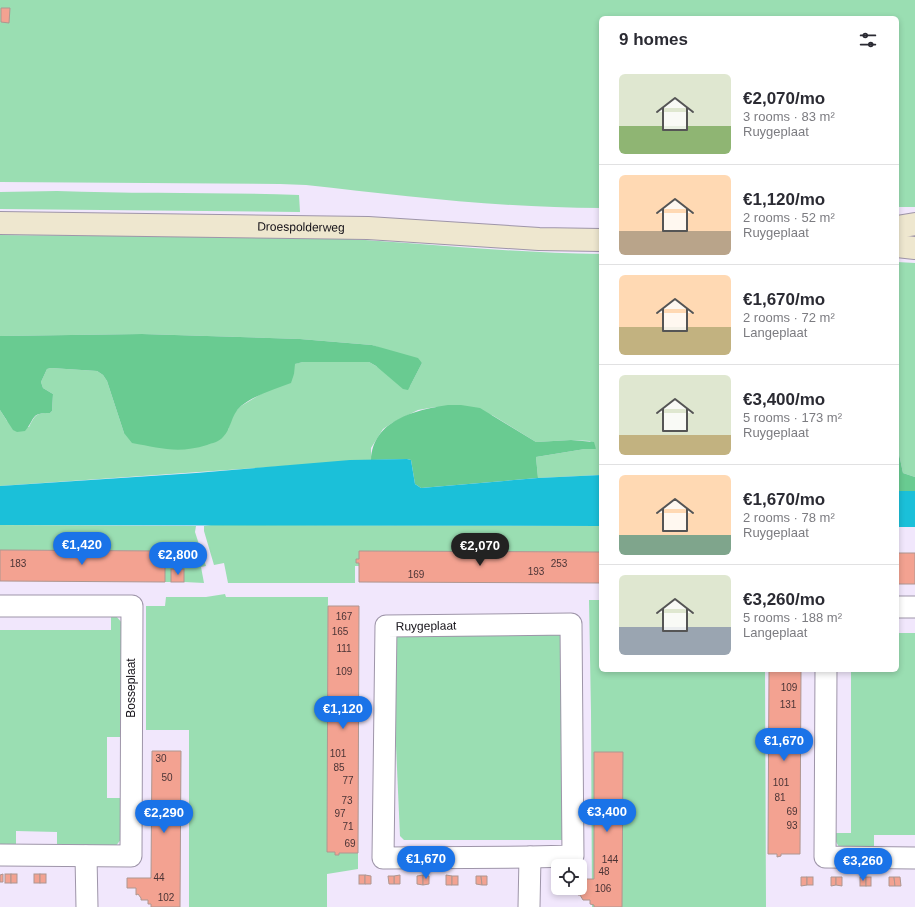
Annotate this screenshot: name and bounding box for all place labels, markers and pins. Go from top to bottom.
pin: €1,420 [49,532,115,566]
pin: €2,070 [447,533,513,567]
pin: €2,800 [145,542,211,576]
pin: €1,120 [310,696,376,730]
pin: €1,670 [751,728,817,762]
pin: €3,400 [574,799,640,833]
pin: €2,290 [131,800,197,834]
pin: €1,670 [393,846,459,880]
pin: €3,260 [830,848,896,882]

